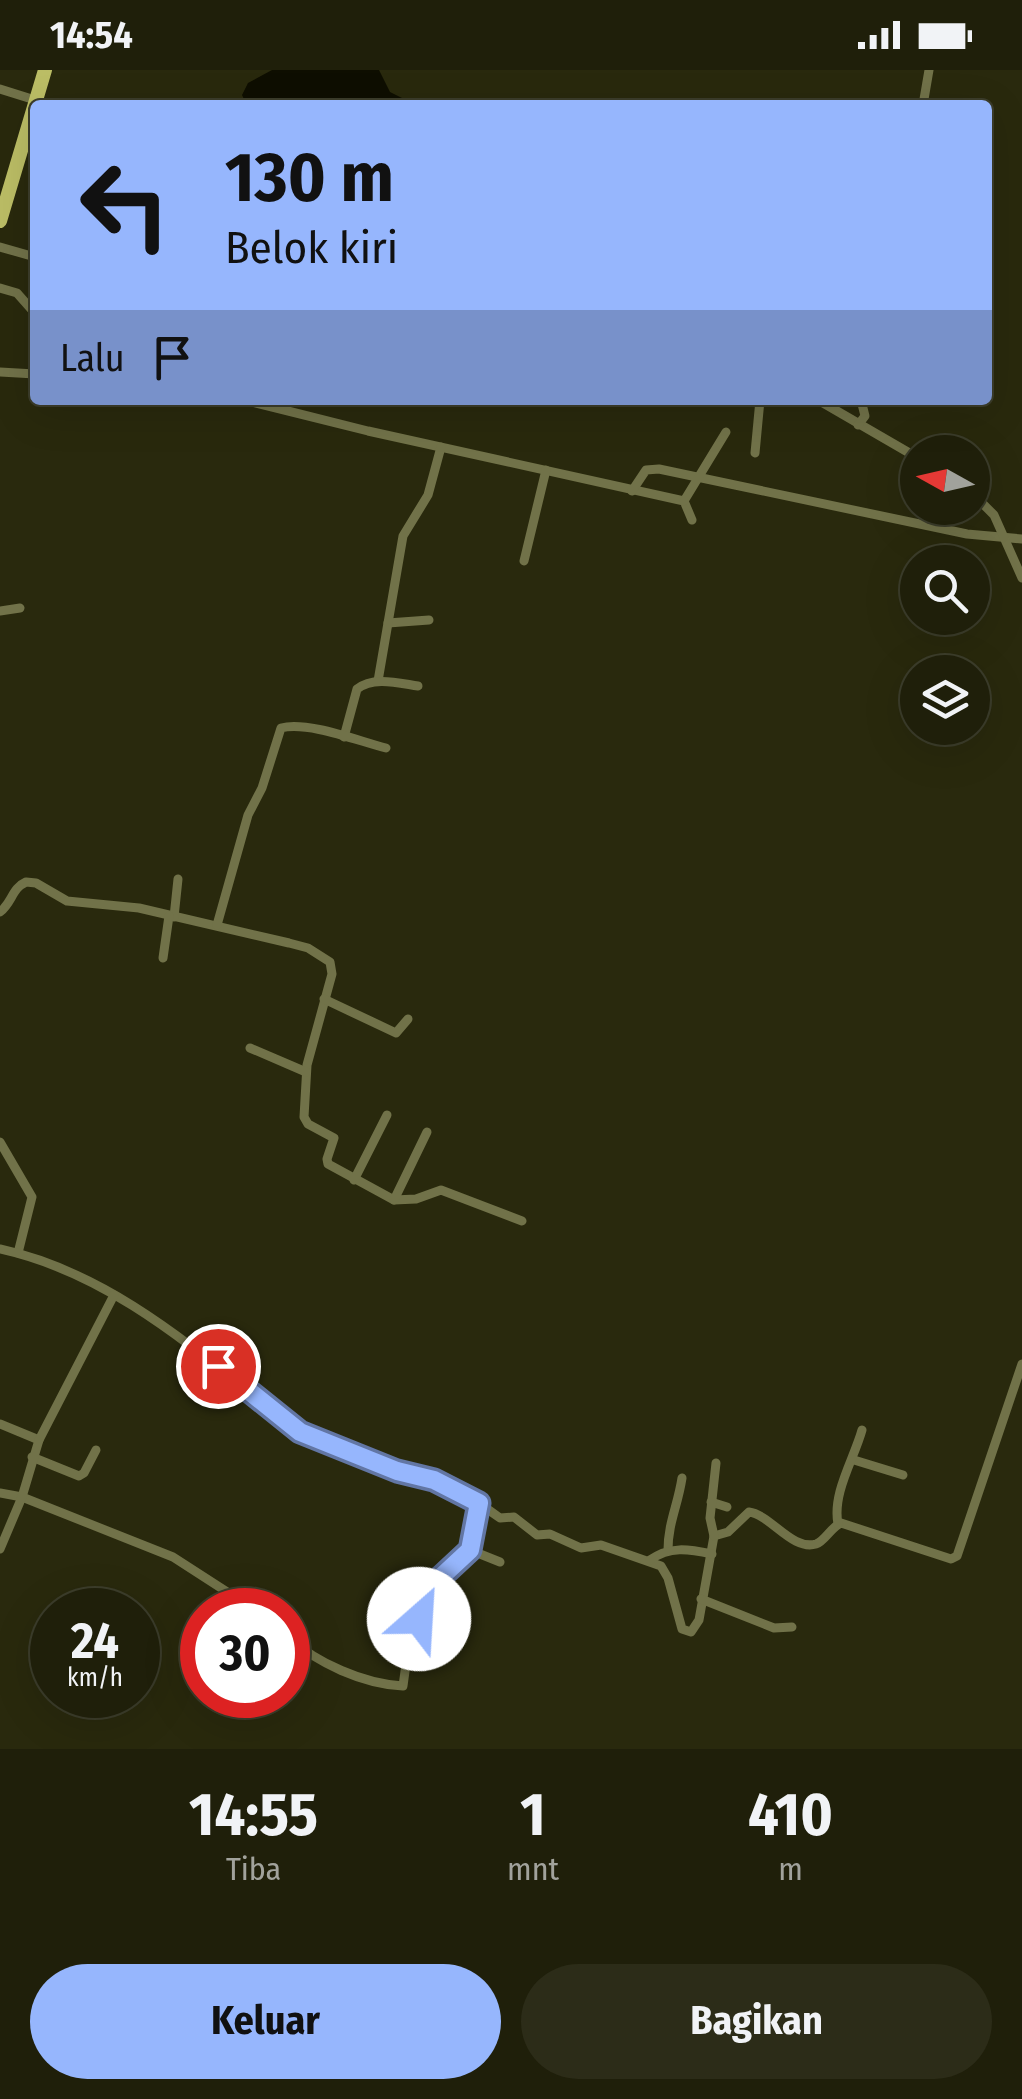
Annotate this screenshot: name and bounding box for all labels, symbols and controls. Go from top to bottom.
text: 14:54 [50,12,133,58]
text: 130 m [225,136,394,220]
icon: left [60,140,190,270]
text: Belok kiri [225,221,398,275]
icon: arrive [145,330,200,385]
text: Lalu [60,335,125,381]
north arrow [900,435,990,525]
map controls [900,435,990,745]
button: search [900,545,990,635]
button: layers [900,655,990,745]
pin [176,1324,261,1409]
icon: arrive [191,1339,246,1394]
position arrow [367,1567,471,1671]
speed limit sign: 30 [180,1588,310,1718]
text: 24 [71,1611,119,1671]
text: km/h [67,1663,123,1693]
text: 14:55 [189,1779,318,1851]
text: 1 [520,1779,546,1851]
text: 410 [748,1779,833,1851]
text: Tiba [226,1850,281,1888]
text: mnt [507,1850,559,1888]
text: m [778,1850,803,1888]
button: Keluar [30,1964,501,2079]
button: Bagikan [521,1964,992,2079]

